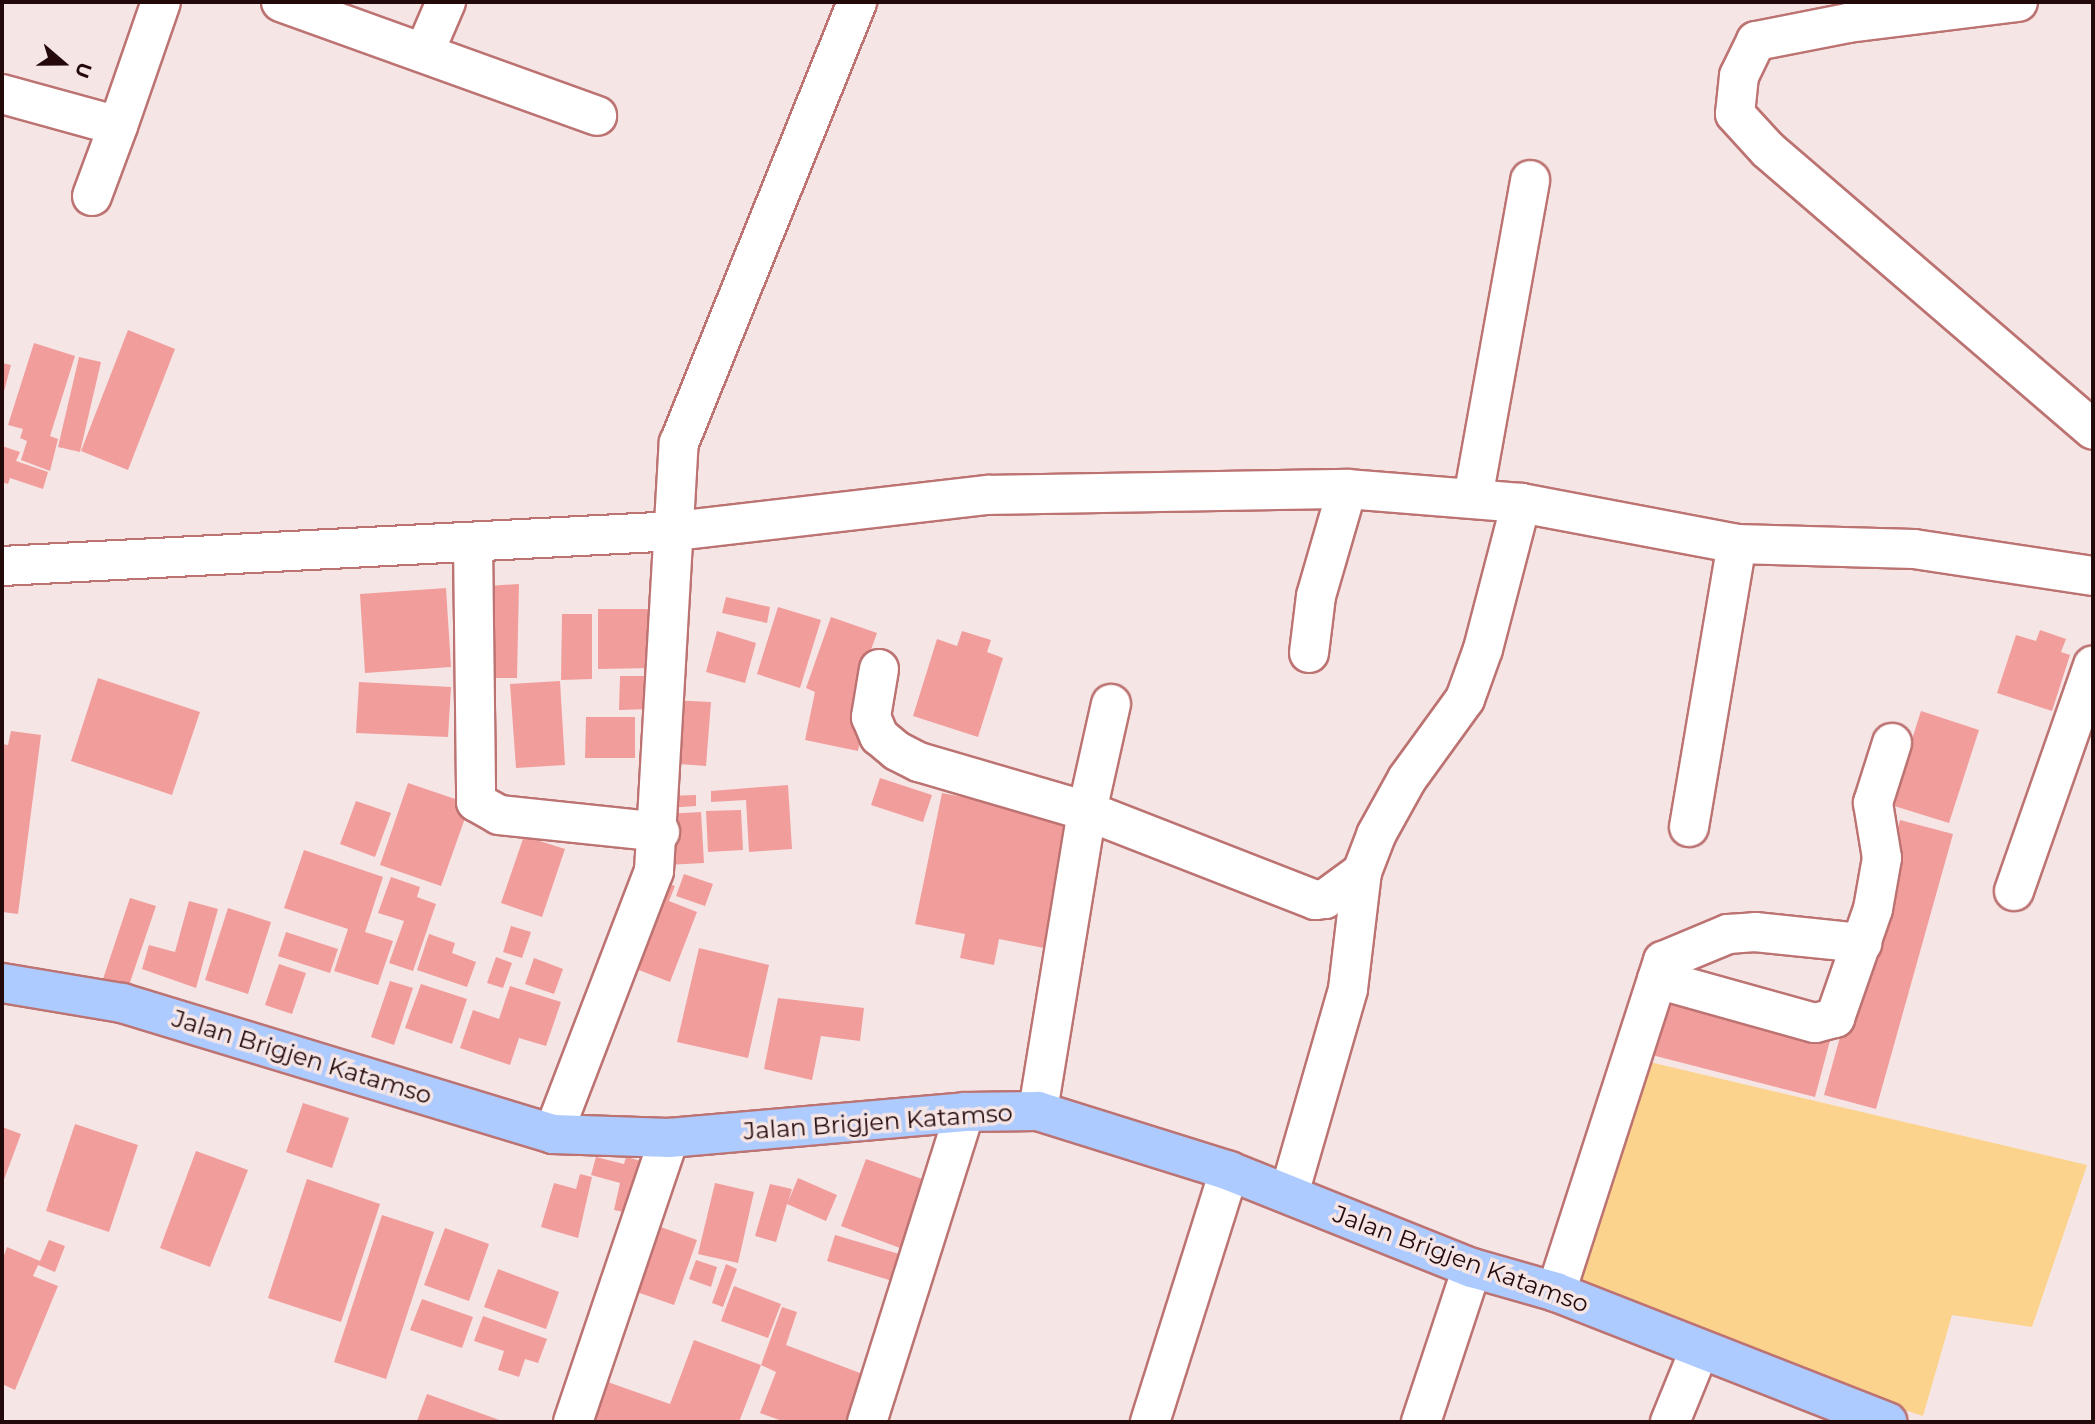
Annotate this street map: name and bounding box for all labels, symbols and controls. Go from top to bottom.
north arrow [28,28,98,98]
text: U [70,59,97,81]
street label: Jalan Brigjen Katamso [169,1004,435,1110]
street label: Jalan Brigjen Katamso [742,1098,1014,1146]
street label: Jalan Brigjen Katamso [1329,1199,1593,1319]

